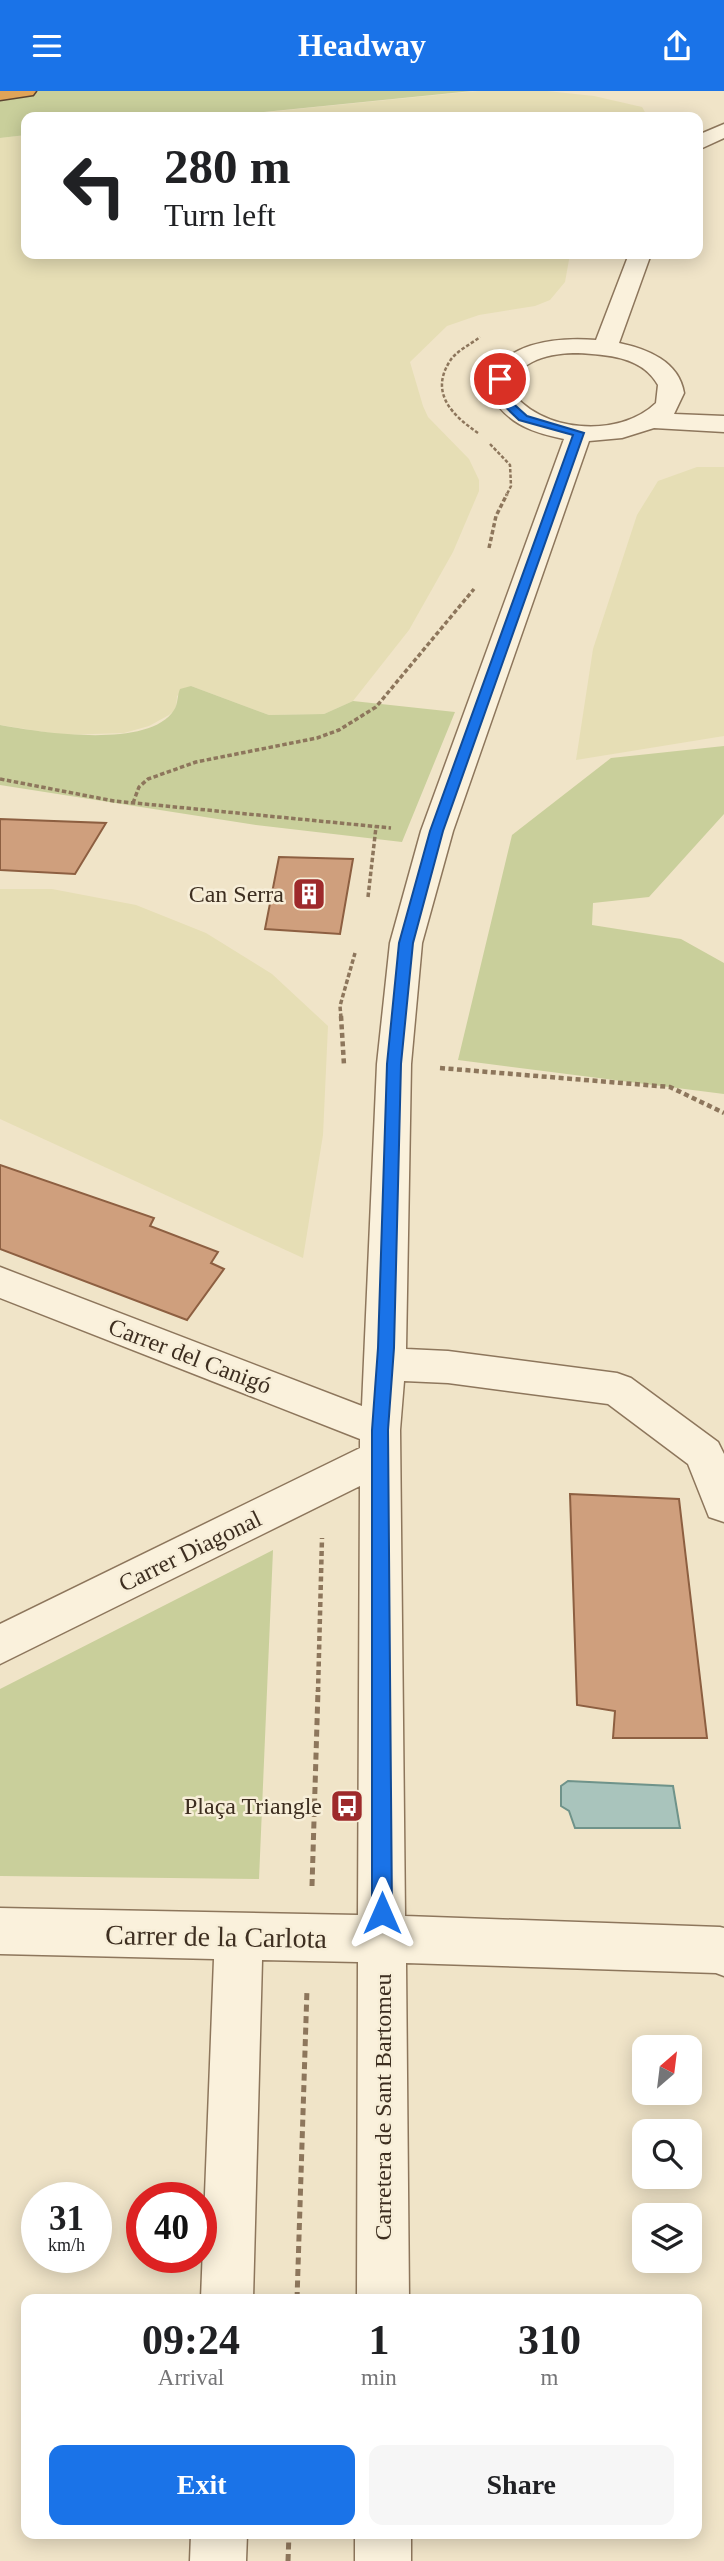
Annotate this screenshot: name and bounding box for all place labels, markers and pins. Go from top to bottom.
pin [470,349,530,409]
building icon: Can Serra [290,875,328,913]
place label: Can Serra [189,881,284,907]
bus stop icon: Plaça Triangle [328,1787,366,1825]
place label: Plaça Triangle [184,1793,322,1819]

